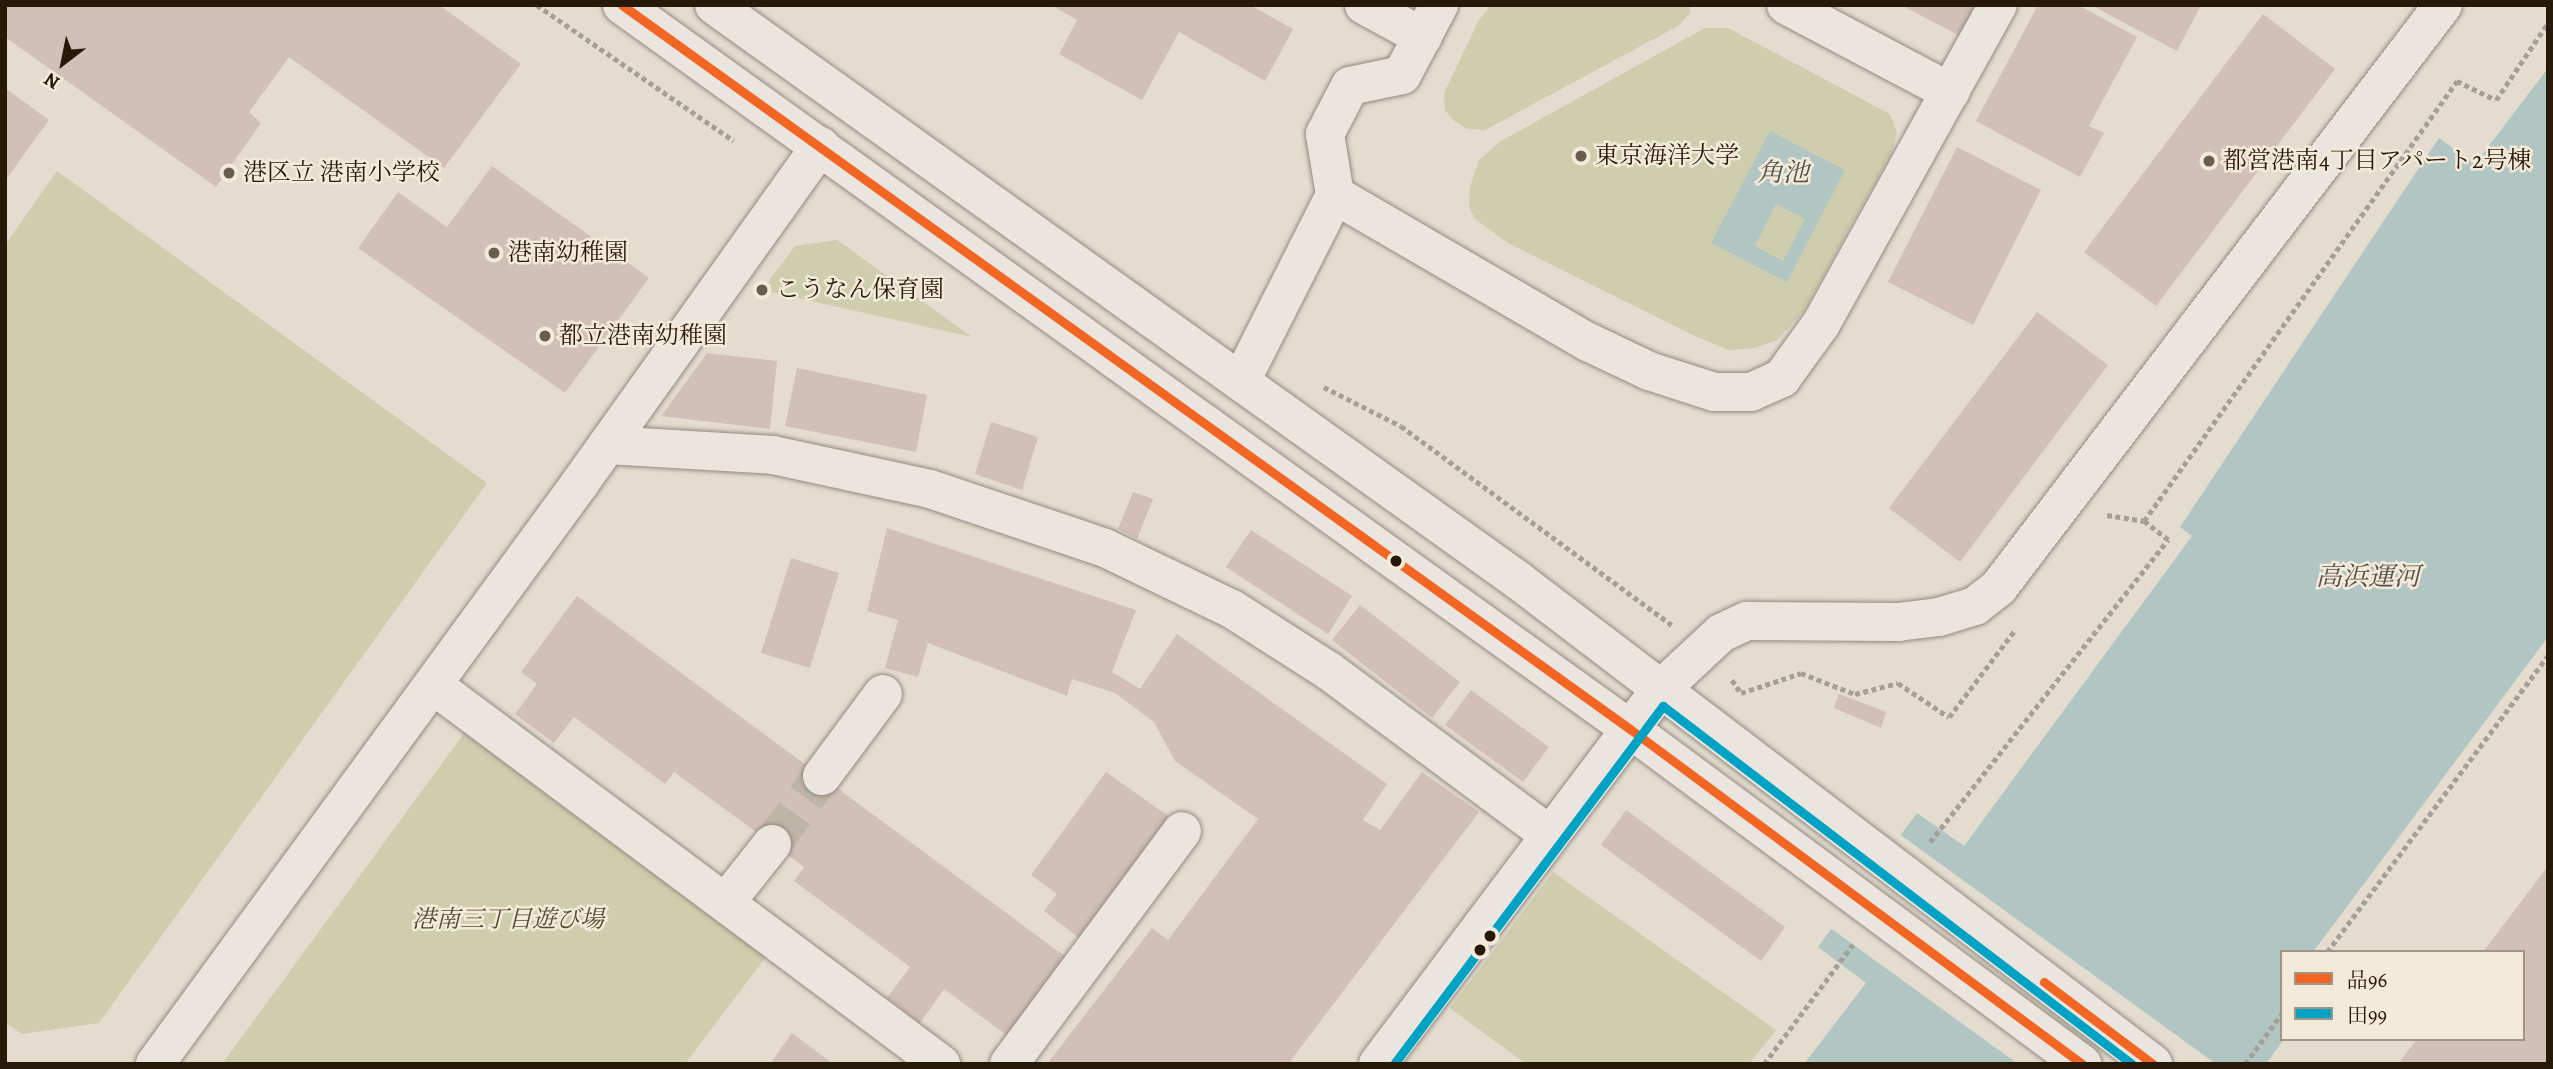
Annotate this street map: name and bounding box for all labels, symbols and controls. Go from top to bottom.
north arrow [28,28,98,98]
text: N [39,66,65,96]
place label: 東京海洋大学 [1595,142,1739,170]
place label: 都営港南4丁目アパート2号棟 [2223,147,2533,175]
marker: 東京海洋大学 [1573,148,1589,164]
marker: 都営港南4丁目アパート2号棟 [2201,153,2217,169]
water label: 角池 [1757,157,1809,189]
place label: 港区立 港南小学校 [243,159,440,187]
marker: 港区立 港南小学校 [221,165,237,181]
place label: 港南幼稚園 [508,239,628,267]
marker: 港南幼稚園 [486,245,502,261]
place label: こうなん保育園 [776,276,944,304]
marker: こうなん保育園 [754,282,770,298]
place label: 都立港南幼稚園 [559,322,727,350]
marker: 都立港南幼稚園 [537,328,553,344]
unlabelled marker [1389,554,1403,568]
water label: 高浜運河 [2316,561,2420,593]
park label: 港南三丁目遊び場 [412,906,604,934]
unlabelled marker [1483,929,1497,943]
unlabelled marker [1473,943,1487,957]
legend [2280,950,2525,1041]
text: 品96 [2347,966,2387,994]
text: 田99 [2347,1001,2387,1029]

